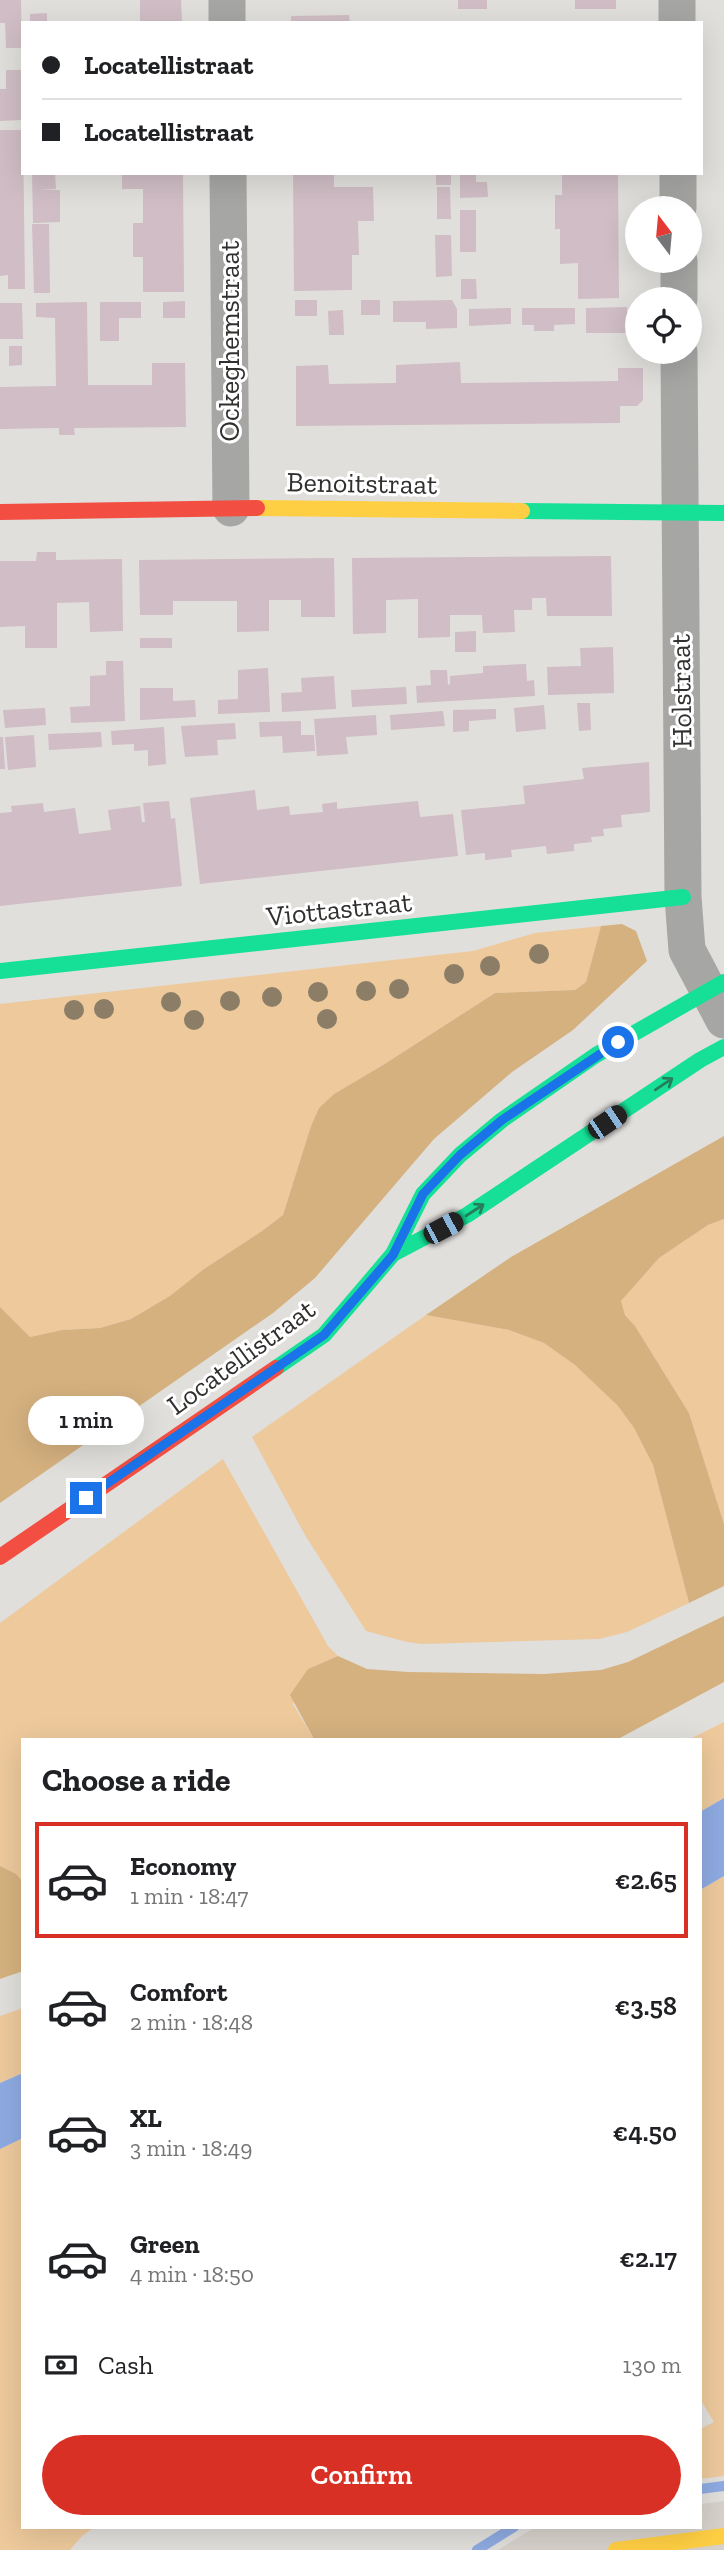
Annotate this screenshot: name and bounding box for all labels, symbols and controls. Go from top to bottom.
text: Locatellistraat [84,49,253,81]
text: Locatellistraat [84,116,253,148]
north arrow [625,196,702,273]
map controls [625,196,702,364]
street label: Ockeghemstraat [213,240,246,441]
button: locate [625,287,702,364]
street label: Benoitstraat [286,465,438,501]
street label: Holstraat [663,633,698,748]
street label: Viottastraat [264,885,414,933]
route start [602,1026,634,1058]
one-way arrow [654,1077,673,1091]
car [584,1102,631,1142]
one-way arrow [464,1203,484,1217]
car [420,1209,467,1247]
street label: Locatellistraat [161,1292,322,1422]
callout: 1 min [28,1396,144,1446]
text: 1 min [59,1406,113,1434]
route end [70,1482,102,1514]
text: Choose a ride [42,1761,230,1799]
icon: car [46,1849,109,1912]
text: Economy [130,1850,236,1882]
text: €2.65 [615,1864,677,1896]
text: 1 min · 18:47 [130,1882,248,1910]
icon: car [46,1975,109,2038]
text: Comfort [130,1976,227,2008]
text: €3.58 [615,1990,677,2022]
text: 2 min · 18:48 [130,2008,253,2036]
icon: car [46,2101,109,2164]
text: XL [130,2102,162,2134]
text: €4.50 [613,2116,677,2148]
text: 3 min · 18:49 [130,2134,252,2162]
icon: car [46,2227,109,2290]
text: Green [130,2228,200,2260]
text: €2.17 [620,2242,677,2274]
text: 4 min · 18:50 [130,2260,254,2288]
icon: cash [42,2346,80,2384]
text: Cash [98,2349,153,2381]
text: 130 m [623,2351,681,2379]
button: Confirm [42,2435,681,2515]

